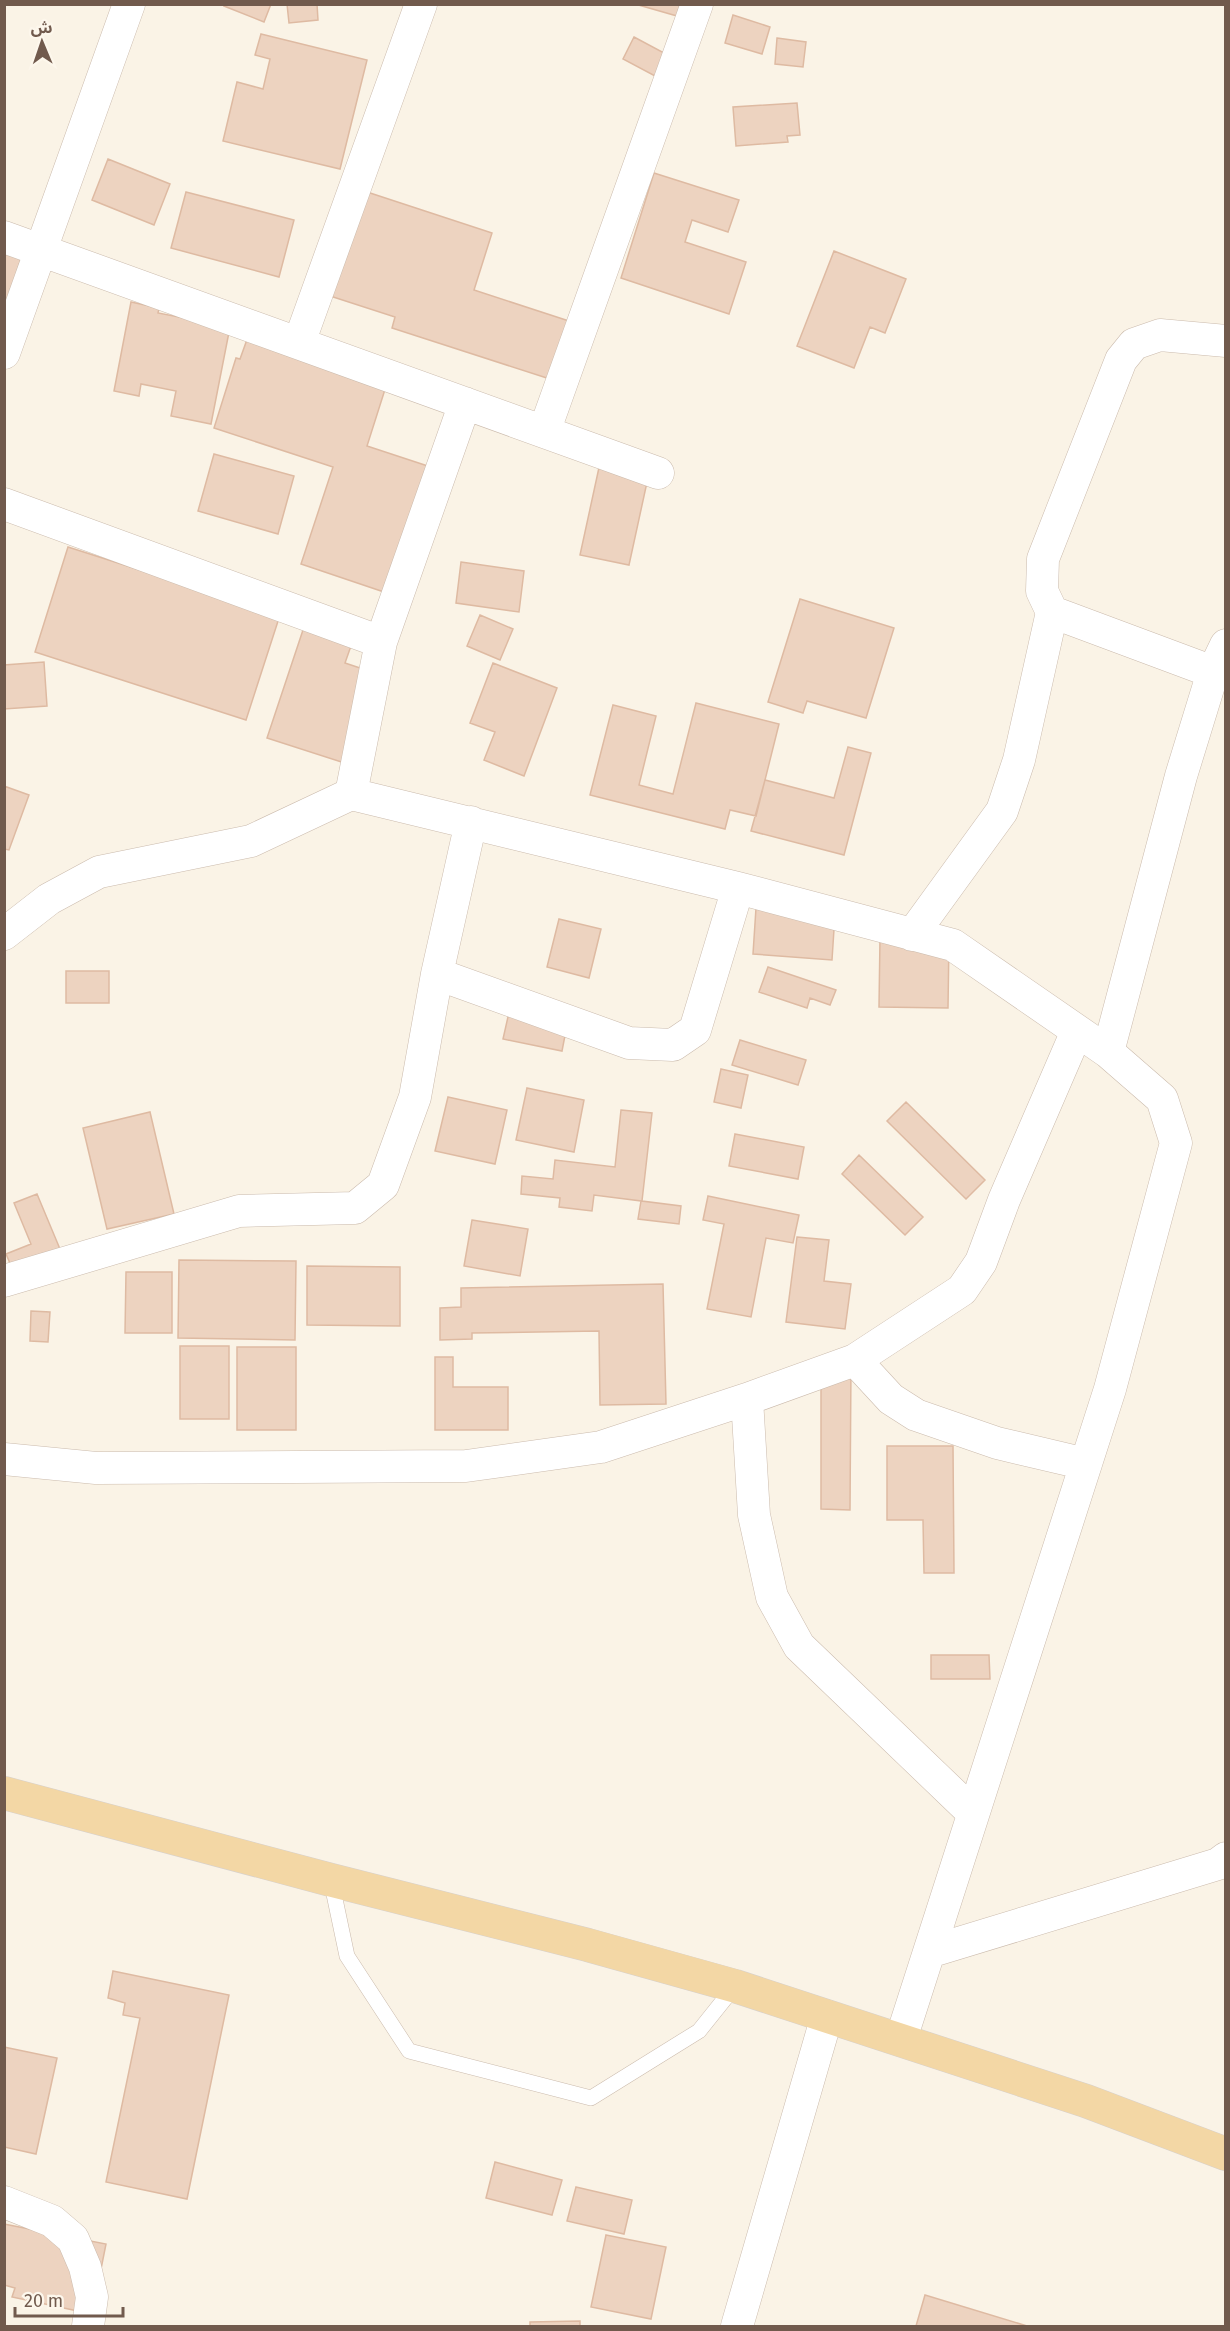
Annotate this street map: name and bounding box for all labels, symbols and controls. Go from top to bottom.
north arrow [12,12,72,72]
text: ش [30,18,53,37]
scale bar [15,2280,123,2318]
text: 20 m [24,2290,63,2312]

